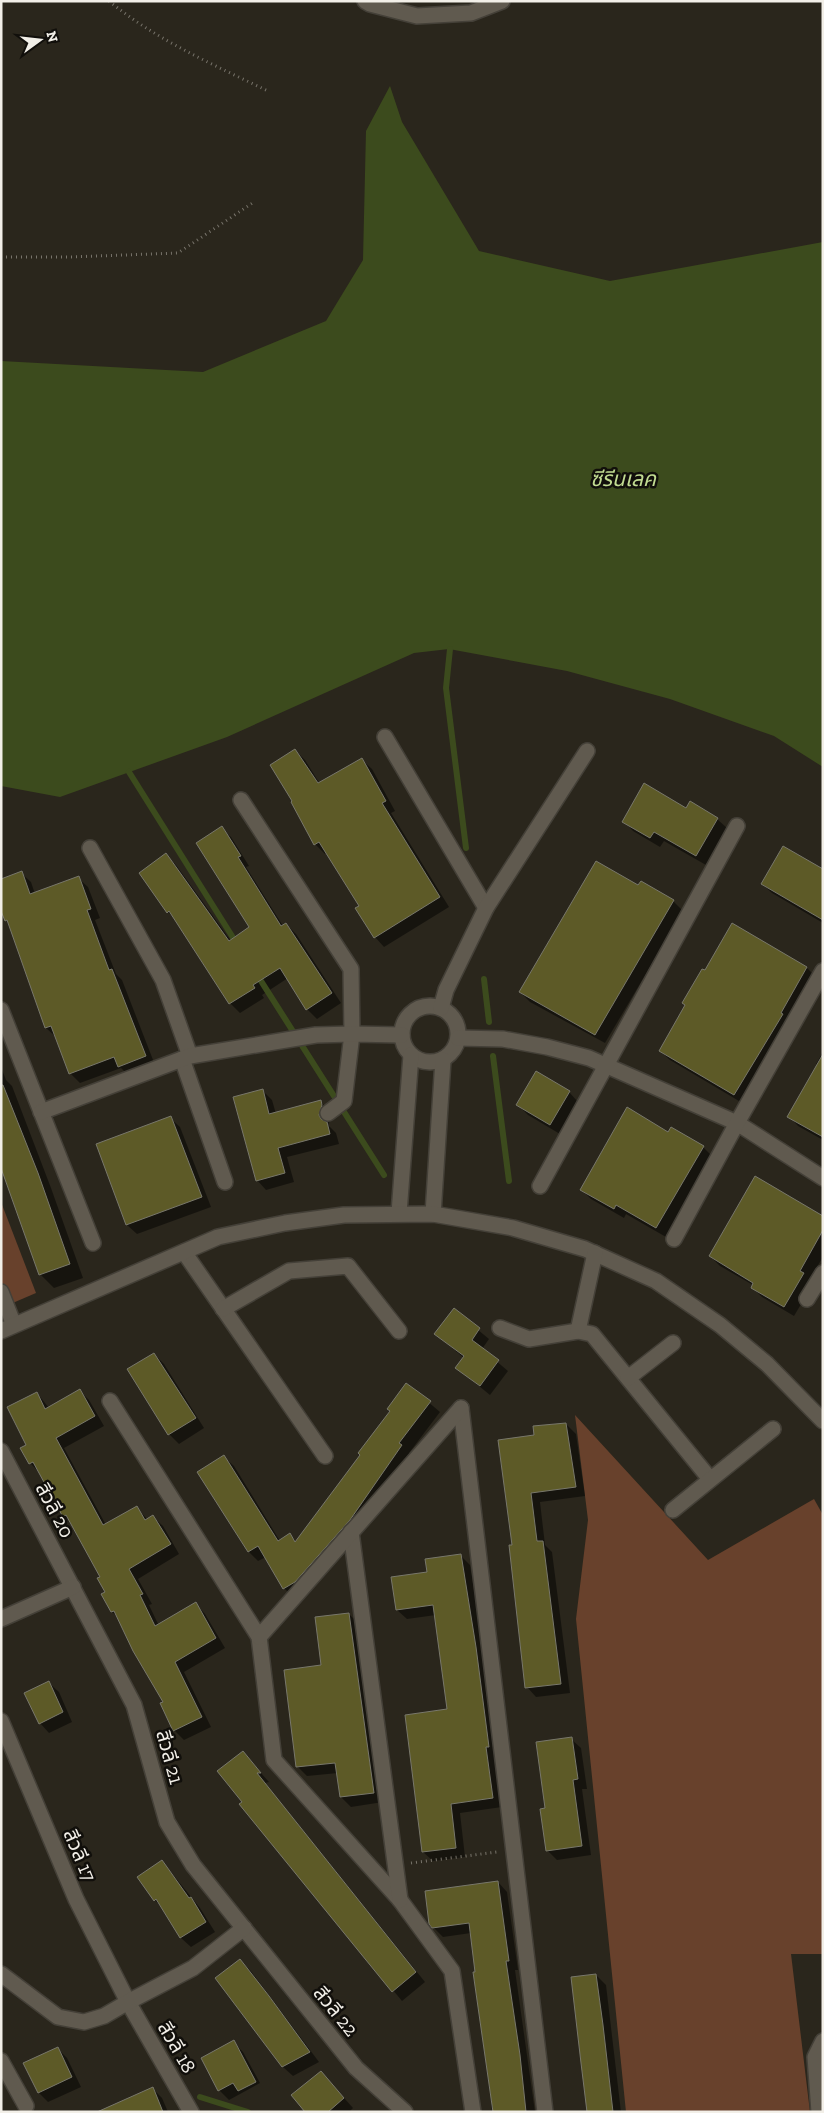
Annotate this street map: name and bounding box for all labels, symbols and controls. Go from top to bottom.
north arrow [15,15,65,65]
text: N [42,29,62,44]
water label: ซีรีนเลค [590,466,657,491]
street label: สีวลี 20 [31,1478,79,1542]
street label: สีวลี 21 [151,1727,189,1787]
street label: สีวลี 17 [58,1825,102,1885]
street label: สีวลี 22 [308,1981,364,2041]
street label: สีวลี 18 [153,2017,201,2077]

